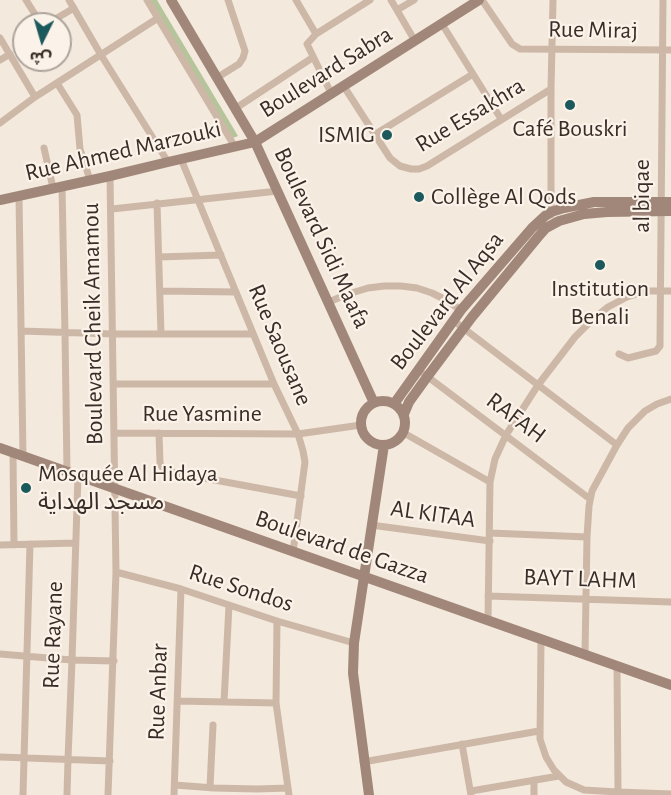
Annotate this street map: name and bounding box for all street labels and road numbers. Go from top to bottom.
street label: Rue Miraj [548,15,638,45]
street label: Boulevard Sabra [254,20,398,124]
street label: Rue Essakhra [410,71,530,159]
street label: Rue Ahmed Marzouki [22,114,224,188]
street label: Boulevard Sidi Maafa [267,143,377,333]
street label: al biqae [628,159,656,233]
street label: Boulevard Cheik Amamou [76,203,110,445]
street label: Boulevard Al Aqsa [384,226,510,376]
street label: Rue Saousane [242,280,318,410]
street label: RAFAH [480,386,552,450]
street label: Rue Yasmine [142,400,262,428]
street label: AL KITAA [389,494,477,534]
street label: Boulevard de Gazza [251,504,433,590]
street label: Rue Sondos [185,558,297,618]
street label: BAYT LAHM [523,563,637,595]
street label: Rue Rayane [37,581,69,689]
street label: Rue Anbar [142,643,174,741]

